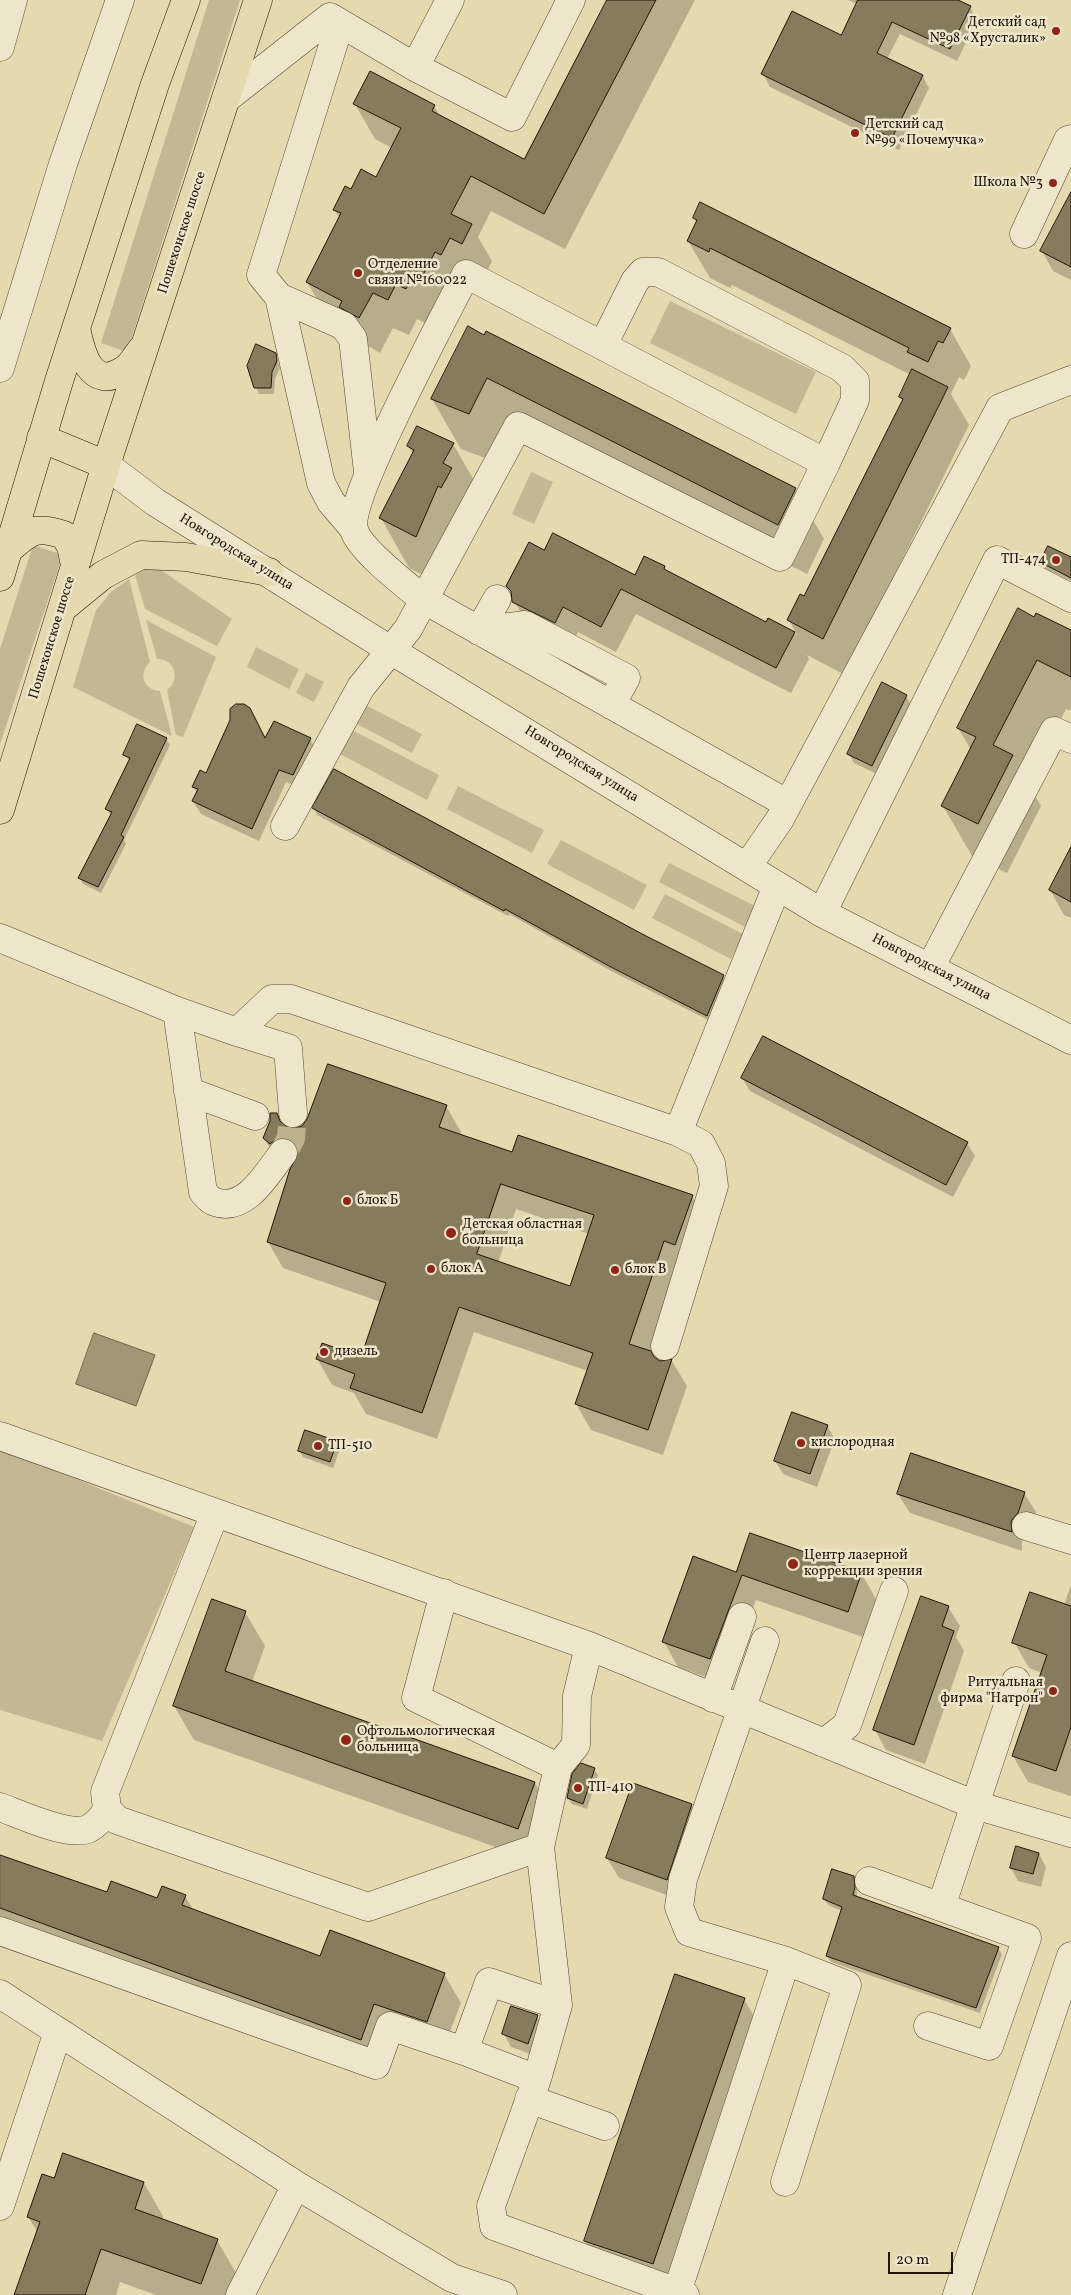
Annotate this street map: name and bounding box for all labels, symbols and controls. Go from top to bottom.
place label: Детский сад №98 «Хрусталик» [929,15,1046,48]
marker: Детский сад №98 «Хрусталик» [1050,25,1062,37]
place label: Детский сад №99 «Почемучка» [865,117,984,150]
marker: Детский сад №99 «Почемучка» [849,127,861,139]
street label: Пошехонское шоссе [155,170,211,296]
place label: Школа №3 [973,175,1043,191]
marker: Школа №3 [1047,177,1059,189]
place label: Отделение связи №160022 [368,257,467,290]
marker: Отделение связи №160022 [352,267,364,279]
street label: Новгородская улица [176,511,296,595]
place label: ТП-474 [1001,552,1046,568]
marker: ТП-474 [1050,554,1062,566]
street label: Пошехонское шоссе [26,574,80,702]
street label: Новгородская улица [521,723,641,807]
street label: Новгородская улица [869,931,993,1005]
place label: блок Б [357,1193,398,1209]
marker: блок Б [341,1195,353,1207]
place label: Детская областная больница [462,1217,582,1250]
marker: Детская областная больница [444,1226,458,1240]
place label: блок А [441,1261,484,1277]
place label: блок В [625,1262,666,1278]
marker: блок А [425,1263,437,1275]
marker: блок В [609,1264,621,1276]
place label: дизель [334,1344,378,1360]
marker: дизель [318,1346,330,1358]
place label: кислородная [811,1435,895,1451]
marker: кислородная [795,1437,807,1449]
place label: ТП-510 [328,1438,372,1454]
marker: ТП-510 [312,1440,324,1452]
place label: Центр лазерной коррекции зрения [804,1548,922,1580]
marker: Центр лазерной коррекции зрения [786,1557,800,1571]
place label: Ритуальная фирма "Натрон" [940,1675,1043,1708]
marker: Ритуальная фирма "Натрон" [1047,1685,1059,1697]
place label: Офтольмологическая больница [357,1724,495,1756]
marker: Офтольмологическая больница [339,1733,353,1747]
place label: ТП-410 [588,1780,633,1796]
marker: ТП-410 [572,1782,584,1794]
scale bar [891,2242,956,2274]
text: 20 m [896,2250,929,2271]

